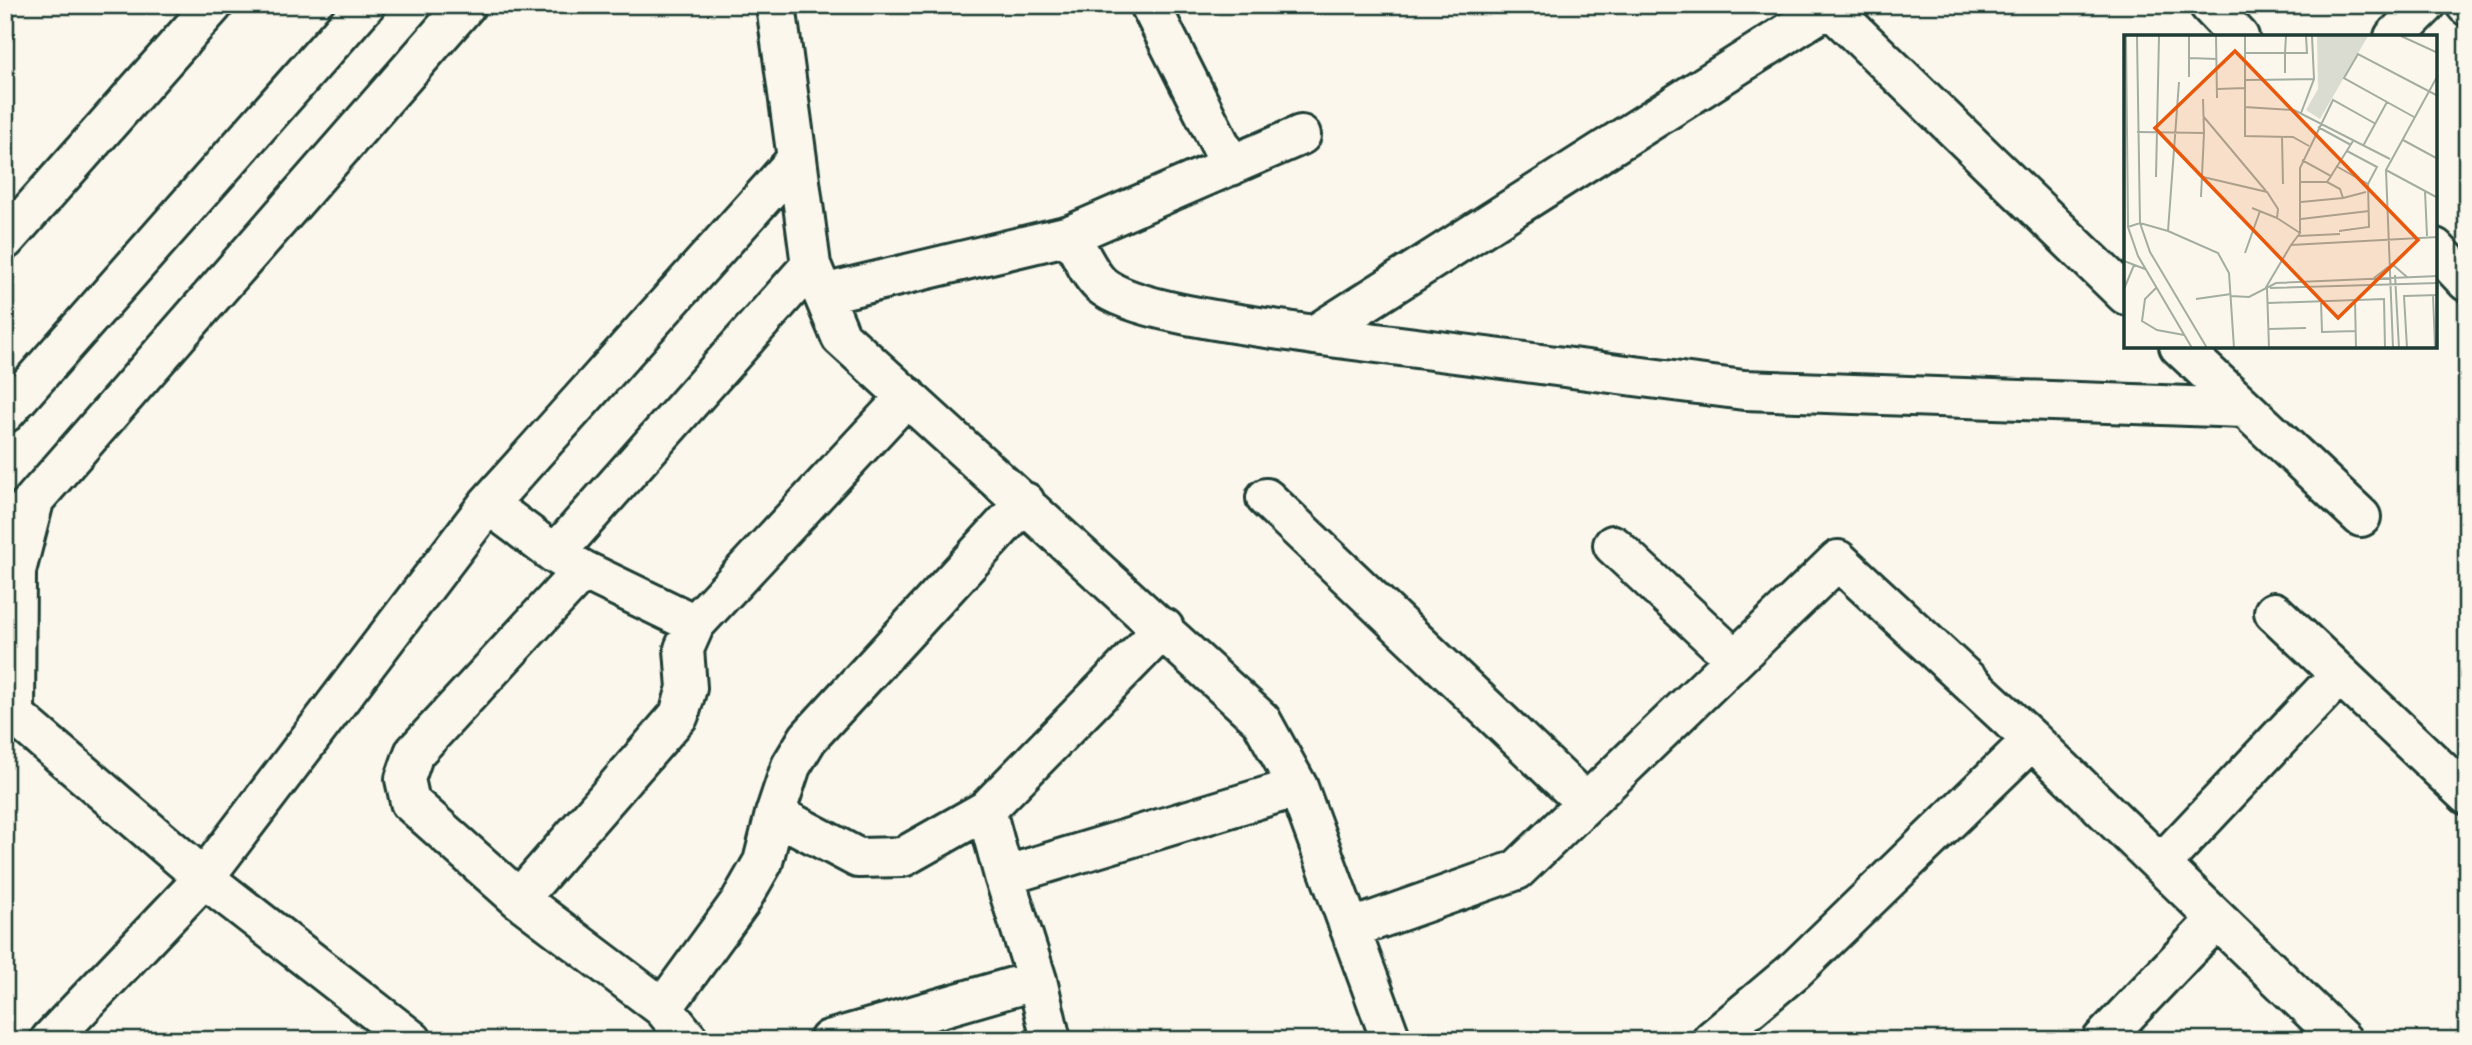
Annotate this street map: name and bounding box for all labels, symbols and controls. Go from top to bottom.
inset map [2124,35,2437,348]

